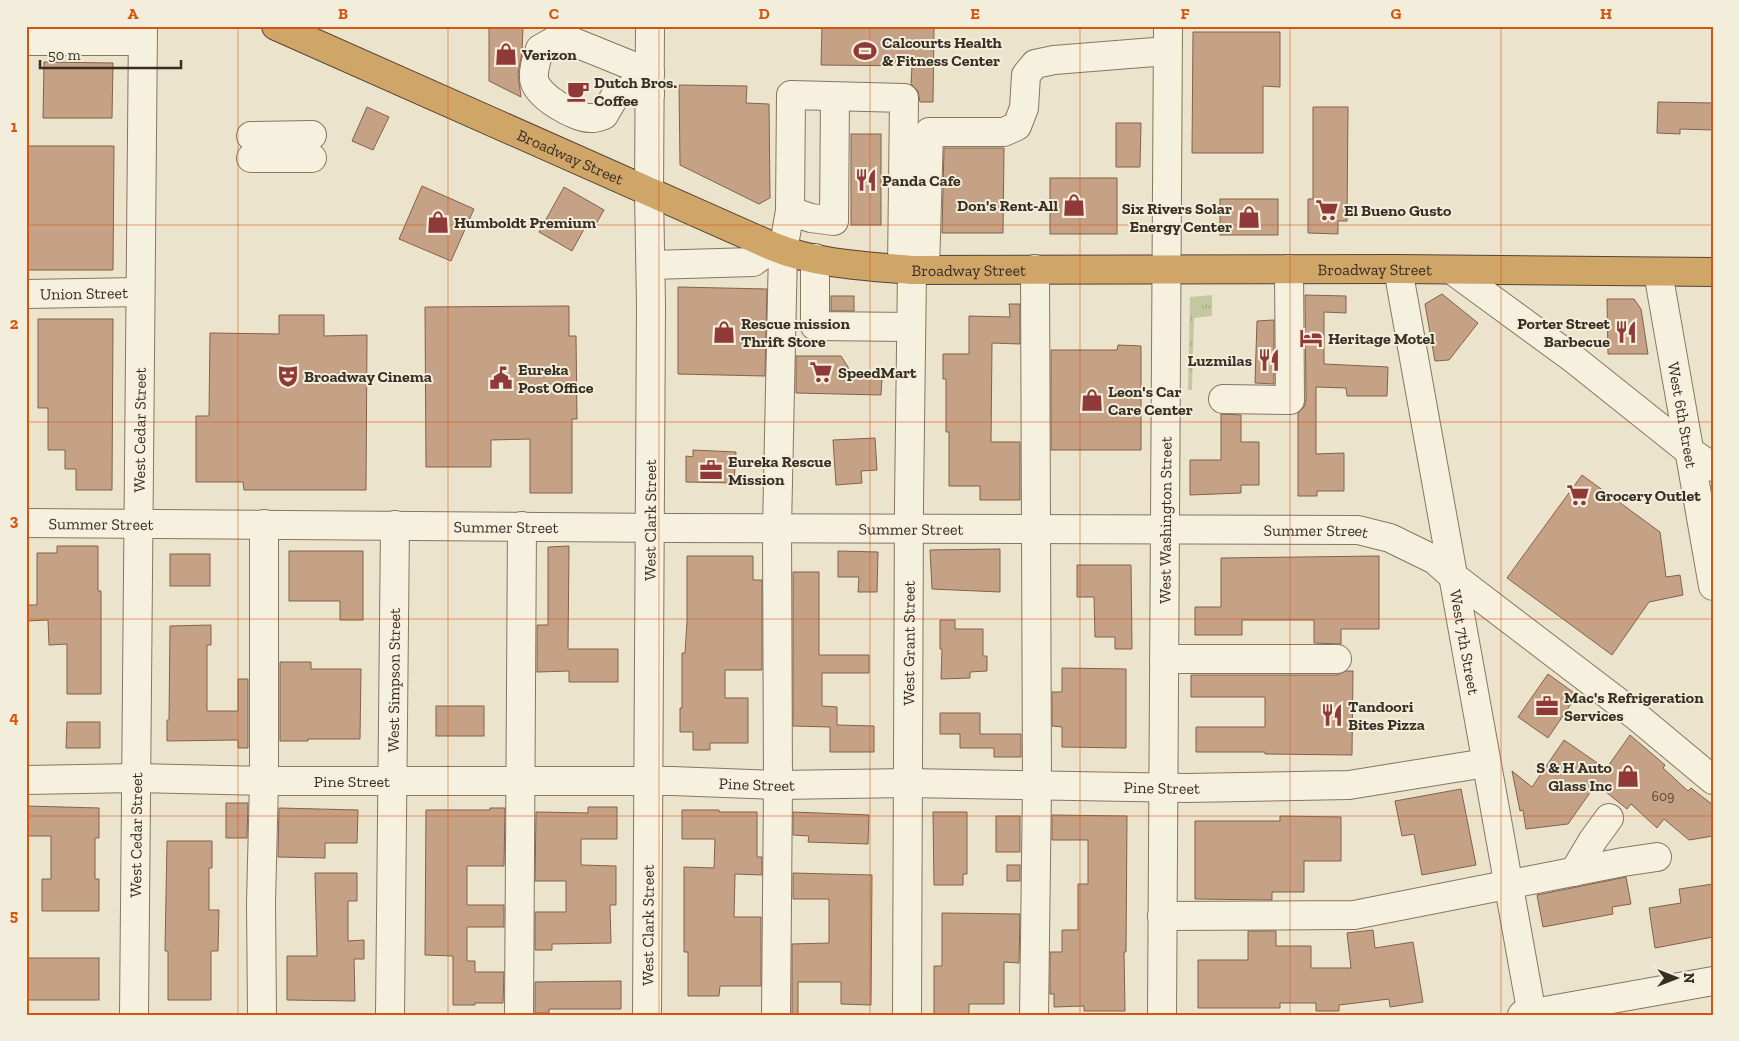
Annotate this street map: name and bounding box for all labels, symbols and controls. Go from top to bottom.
text: A [128,4,139,23]
text: B [338,4,348,23]
text: C [549,4,559,23]
text: D [758,4,770,23]
text: E [970,4,980,23]
text: F [1180,4,1190,23]
text: G [1391,4,1402,23]
text: H [1600,4,1612,23]
place label: Calcourts Health & Fitness Center [882,33,1003,70]
scale bar [40,38,181,70]
sports icon: Calcourts Health & Fitness Center [852,38,878,64]
shop icon: Verizon [493,41,519,67]
place label: Verizon [522,45,577,64]
text: 50 m [48,46,81,64]
place label: Dutch Bros. Coffee [594,73,677,110]
cafe icon: Dutch Bros. Coffee [565,78,591,104]
text: 1 [11,117,18,136]
street label: Broadway Street [514,125,626,189]
restaurant icon: Panda Cafe [853,167,879,193]
place label: Panda Cafe [882,171,961,190]
shop icon: Don's Rent-All [1061,192,1087,218]
place label: Don's Rent-All [957,196,1058,215]
supermarket icon: El Bueno Gusto [1314,197,1340,223]
place label: Six Rivers Solar Energy Center [1122,199,1232,236]
place label: El Bueno Gusto [1344,201,1452,220]
shop icon: Six Rivers Solar Energy Center [1236,204,1262,230]
shop icon: Humboldt Premium [425,209,451,235]
place label: Humboldt Premium [454,213,596,232]
street label: Broadway Street [1318,260,1432,279]
street label: Broadway Street [912,261,1026,280]
street label: Union Street [40,283,128,304]
text: 2 [10,314,19,333]
place label: Rescue mission Thrift Store [741,314,850,351]
place label: Porter Street Barbecue [1517,314,1611,351]
shop icon: Rescue mission Thrift Store [711,319,737,345]
restaurant icon: Porter Street Barbecue [1613,319,1639,345]
hotel icon: Heritage Motel [1298,325,1324,351]
place label: Heritage Motel [1328,329,1435,348]
restaurant icon: Luzmilas [1256,347,1282,373]
place label: Luzmilas [1187,351,1252,370]
supermarket icon: SpeedMart [808,359,834,385]
place label: Eureka Post Office [518,360,594,397]
street label: West 6th Street [1664,360,1701,470]
theatre icon: Broadway Cinema [275,363,301,389]
place label: SpeedMart [838,363,917,382]
public building icon: Eureka Post Office [488,365,514,391]
street label: West Cedar Street [130,367,150,493]
place label: Broadway Cinema [304,367,432,386]
place label: Leon's Car Care Center [1108,382,1193,419]
shop icon: Leon's Car Care Center [1079,387,1105,413]
street label: West Washington Street [1155,436,1176,604]
place label: Eureka Rescue Mission [728,452,832,489]
office icon: Eureka Rescue Mission [698,457,724,483]
street label: West Clark Street [640,459,660,581]
supermarket icon: Grocery Outlet [1565,482,1591,508]
place label: Grocery Outlet [1595,486,1701,505]
text: 3 [10,511,19,530]
street label: Summer Street [48,514,154,534]
street label: Summer Street [453,517,559,537]
street label: Summer Street [858,520,964,539]
street label: Summer Street [1263,521,1370,542]
street label: West Grant Street [899,580,919,705]
street label: West 7th Street [1446,588,1483,696]
street label: West Simpson Street [384,608,404,752]
place label: Mac's Refrigeration Services [1564,688,1704,725]
office icon: Mac's Refrigeration Services [1534,693,1560,719]
place label: Tandoori Bites Pizza [1348,697,1425,734]
restaurant icon: Tandoori Bites Pizza [1319,702,1345,728]
text: 4 [9,708,19,727]
place label: S & H Auto Glass Inc [1536,758,1613,795]
shop icon: S & H Auto Glass Inc [1615,763,1641,789]
street label: West Cedar Street [126,772,146,898]
street label: Pine Street [314,772,390,791]
street label: Pine Street [718,774,795,795]
street label: Pine Street [1124,778,1200,798]
house number: 609 [1652,788,1674,805]
street label: West Clark Street [638,864,658,986]
text: 5 [10,906,18,925]
north arrow [1652,954,1702,1004]
text: N [1680,973,1697,984]

